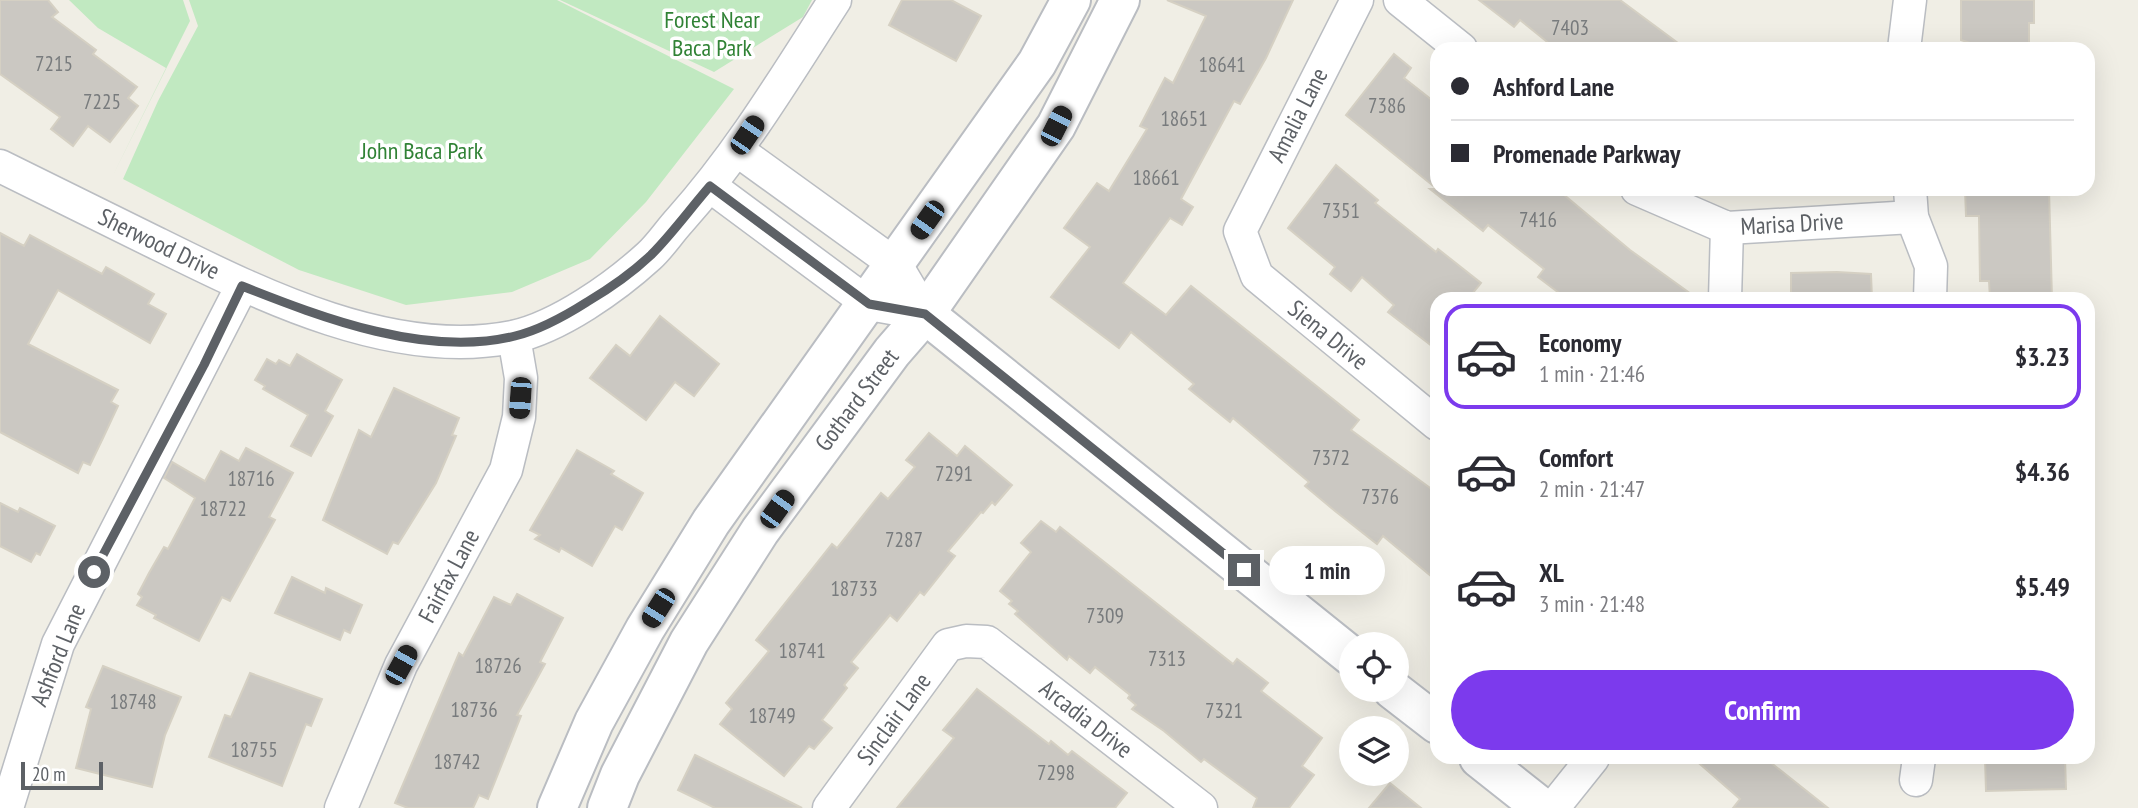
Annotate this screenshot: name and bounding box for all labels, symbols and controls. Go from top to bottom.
park label: Forest Near Baca Park [664,4,760,63]
house number: 7403 [1551,14,1589,41]
house number: 7215 [35,50,73,77]
house number: 18641 [1198,51,1246,78]
street label: Amalia Lane [1261,62,1334,167]
text: Ashford Lane [1493,70,1614,103]
house number: 7225 [83,88,121,115]
house number: 7386 [1368,92,1406,119]
car [1038,103,1075,149]
house number: 18651 [1160,105,1208,132]
car [727,112,768,158]
park label: John Baca Park [360,135,484,166]
text: Promenade Parkway [1493,137,1680,170]
house number: 18661 [1132,164,1180,191]
car [907,197,948,243]
house number: 7351 [1322,197,1360,224]
street label: Sherwood Drive [94,201,225,286]
street label: Marisa Drive [1740,205,1844,242]
house number: 7416 [1519,206,1557,233]
street label: Siena Drive [1282,293,1375,376]
icon: car [1455,325,1518,388]
text: Economy [1539,326,1621,359]
text: $3.23 [2015,340,2070,373]
street label: Gothard Street [808,342,906,457]
text: 1 min · 21:46 [1539,359,1645,388]
car [509,376,532,420]
icon: car [1455,440,1518,503]
text: Comfort [1539,441,1613,474]
house number: 7372 [1312,444,1350,471]
text: $4.36 [2015,455,2070,488]
house number: 7291 [935,460,973,487]
house number: 18716 [227,465,275,492]
text: 2 min · 21:47 [1539,474,1645,503]
house number: 7376 [1361,483,1399,510]
car [757,486,798,532]
house number: 18722 [199,495,247,522]
street label: Fairfax Lane [411,524,486,628]
house number: 7287 [885,526,923,553]
callout: 1 min [1268,546,1384,594]
route end [1228,554,1260,586]
icon: car [1455,555,1518,618]
route start [78,556,110,588]
text: 1 min [1304,556,1350,585]
text: XL [1539,556,1564,589]
text: $5.49 [2015,570,2070,603]
house number: 18733 [830,575,878,602]
car [638,585,679,631]
text: 3 min · 21:48 [1539,589,1645,618]
street label: Ashford Lane [23,599,92,711]
house number: 7309 [1086,602,1124,629]
map controls [1339,632,1409,786]
button: locate [1339,632,1409,702]
house number: 18741 [778,637,826,664]
car [382,642,421,688]
house number: 7313 [1148,645,1186,672]
house number: 18726 [474,652,522,679]
street label: Sinclair Lane [850,667,937,771]
button: Confirm [1451,670,2074,750]
street label: Arcadia Drive [1033,673,1139,765]
house number: 18748 [109,688,157,715]
house number: 18736 [450,696,498,723]
house number: 7321 [1205,697,1243,724]
house number: 18749 [748,702,796,729]
button: layers [1339,716,1409,786]
house number: 18755 [230,736,278,763]
house number: 18742 [433,748,481,775]
scale bar [21,759,103,791]
house number: 7298 [1037,759,1075,786]
text: 20 m [32,762,66,786]

